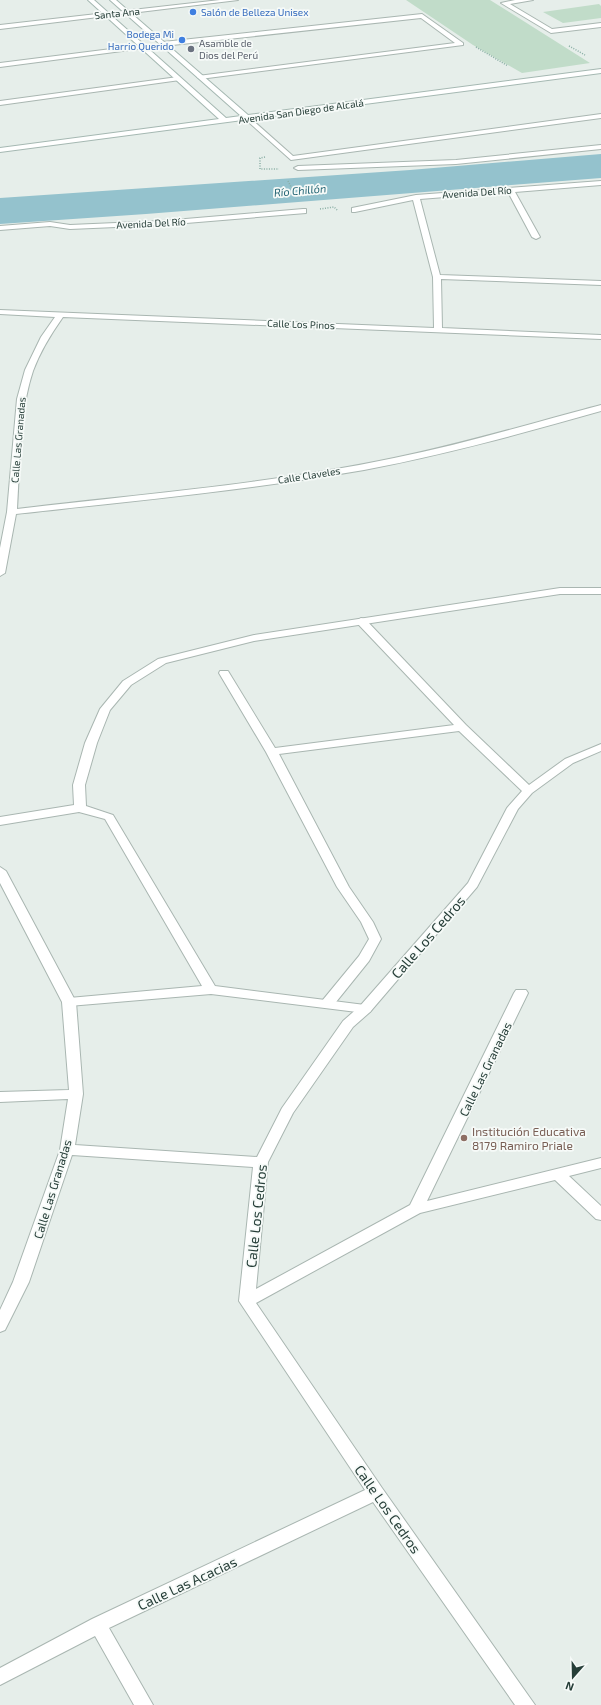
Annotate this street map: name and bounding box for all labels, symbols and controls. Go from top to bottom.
street label: Santa Ana [94,5,140,21]
place label: Salón de Belleza Unisex [201,6,309,18]
marker: Salón de Belleza Unisex [188,7,198,17]
place label: Bodega Mi Harrio Querido [108,28,174,52]
marker: Bodega Mi Harrio Querido [177,35,187,45]
place label: Asamble de Dios del Perú [199,37,258,61]
marker: Asamble de Dios del Perú [186,44,196,54]
street label: Avenida San Diego de Alcalá [237,96,365,126]
water label: Río Chillón [273,181,327,199]
street label: Avenida Del Río [442,184,512,200]
street label: Avenida Del Río [116,215,186,231]
street label: Calle Los Pinos [267,317,335,331]
street label: Calle Las Granadas [8,397,28,483]
street label: Calle Claveles [277,464,341,486]
street label: Calle Los Cedros [387,892,469,982]
street label: Calle Las Granadas [456,1020,514,1118]
place label: Institución Educativa 8179 Ramiro Priale [472,1124,586,1152]
marker: Institución Educativa 8179 Ramiro Priale [459,1133,469,1143]
street label: Calle Las Granadas [30,1138,74,1240]
street label: Calle Los Cedros [242,1163,270,1269]
street label: Calle Los Cedros [351,1462,425,1556]
street label: Calle Las Acacias [135,1553,239,1613]
north arrow [553,1657,593,1697]
text: N [563,1679,575,1694]

